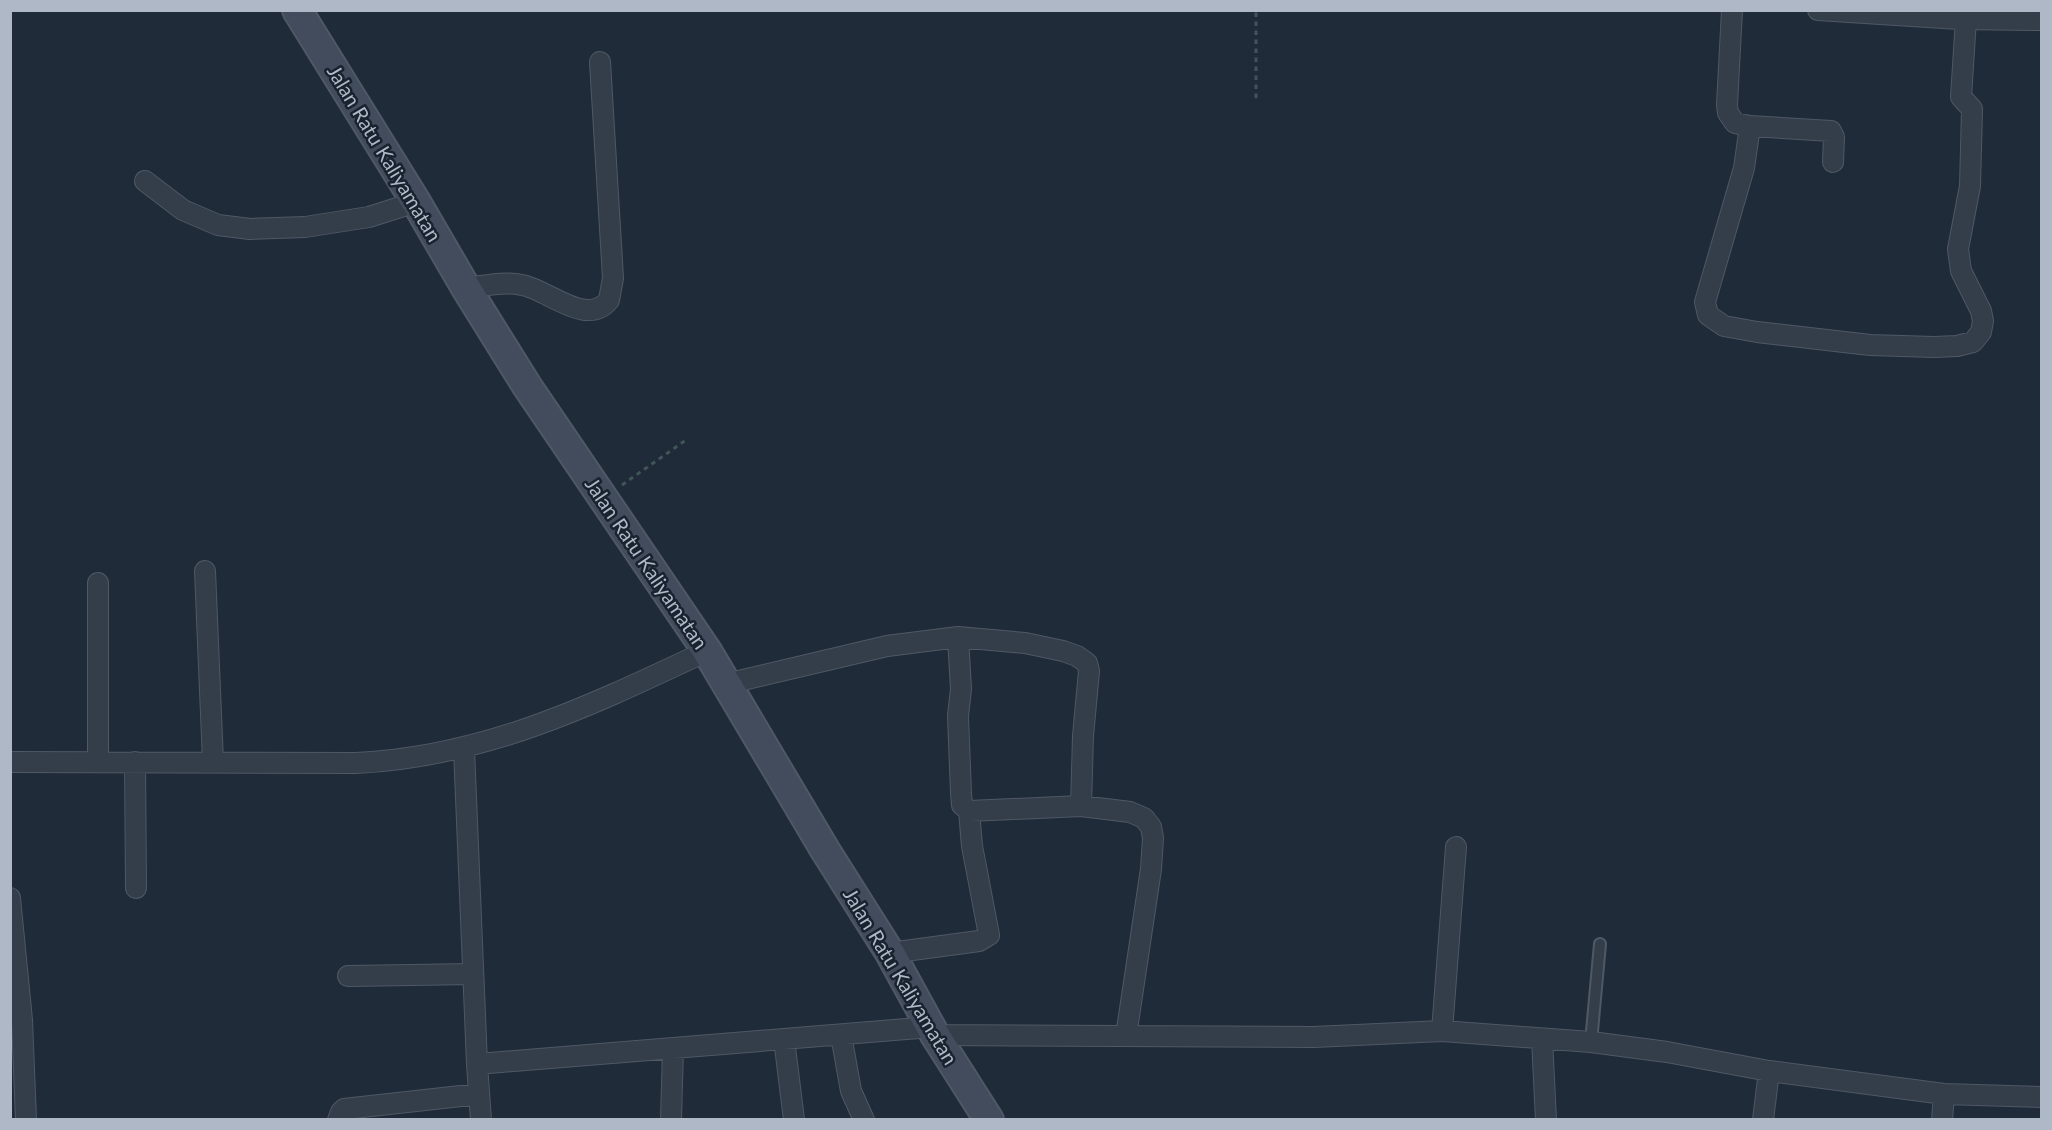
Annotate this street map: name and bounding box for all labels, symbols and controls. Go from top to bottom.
street label: Jalan Ratu Kaliyamatan [323,60,447,246]
street label: Jalan Ratu Kaliyamatan [581,473,713,653]
street label: Jalan Ratu Kaliyamatan [839,883,963,1069]

